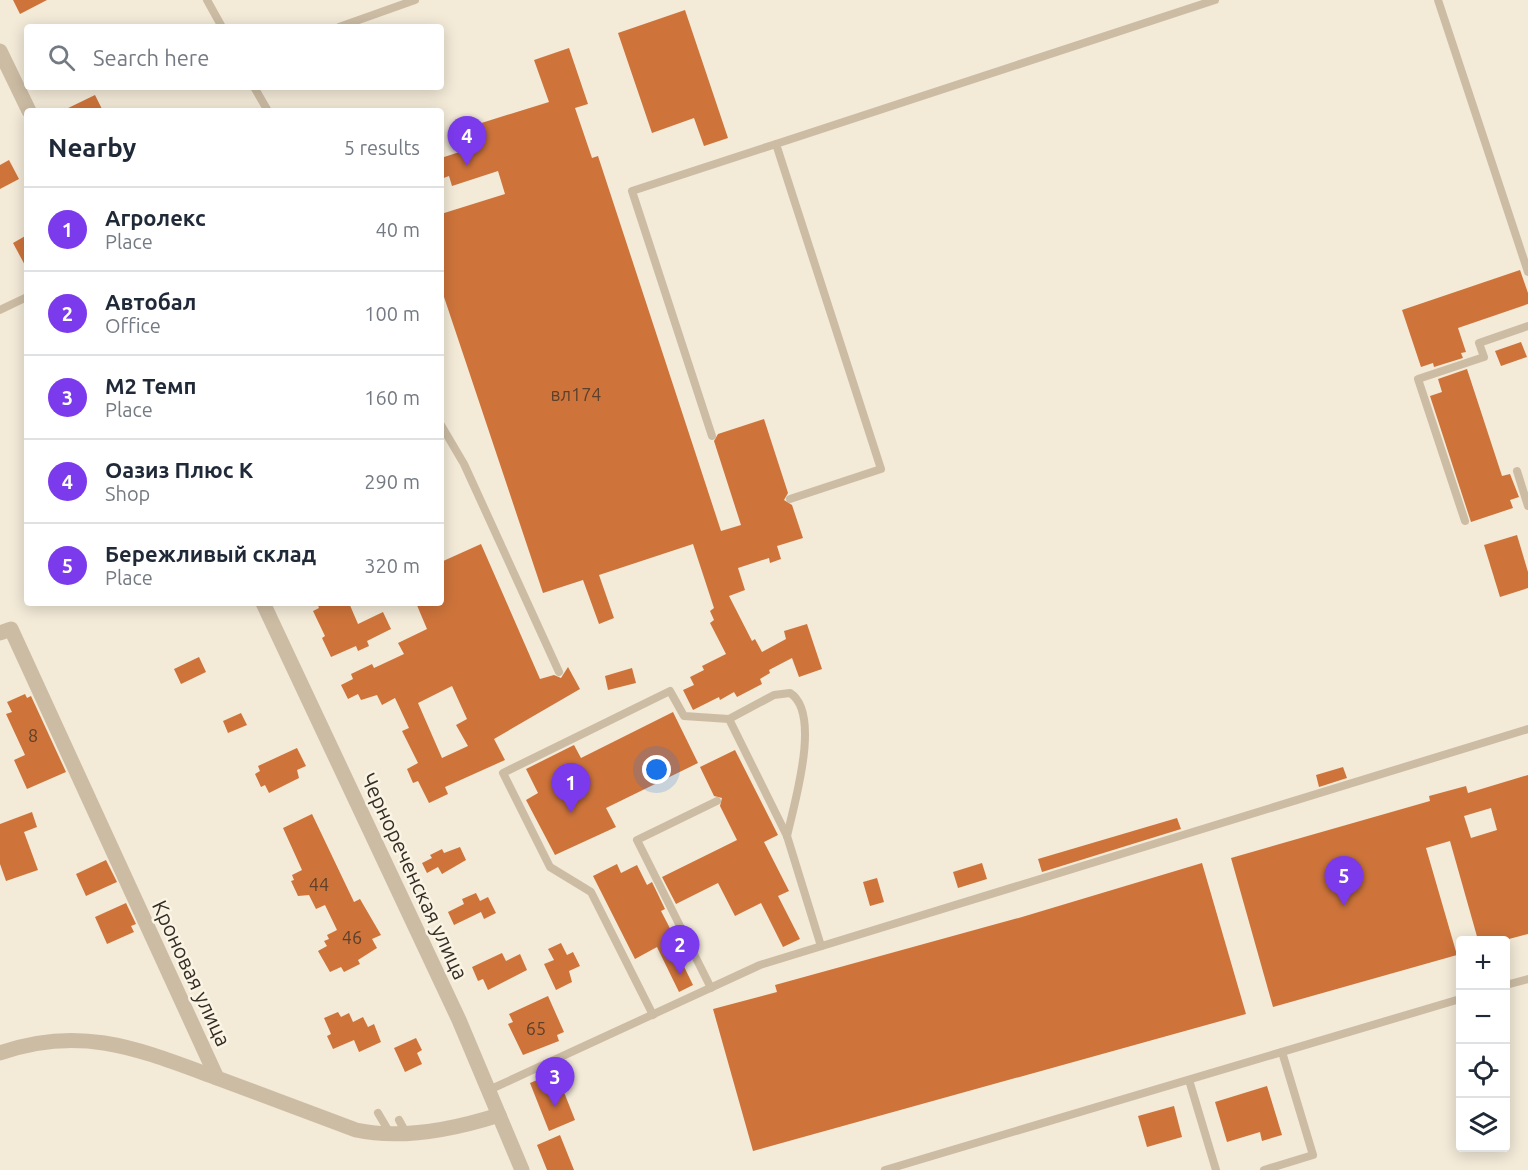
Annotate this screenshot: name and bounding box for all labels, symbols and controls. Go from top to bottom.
search box [24,24,444,90]
icon: search [45,41,78,74]
text: Search here [93,45,209,70]
pin: 4 [448,116,486,166]
text: Nearby [48,133,136,162]
text: 5 results [344,136,420,159]
text: Агролекс [105,205,206,230]
text: 1 [62,218,73,241]
text: 40 m [376,218,420,241]
text: Place [105,230,153,253]
text: Автобал [105,289,196,314]
text: 2 [62,302,73,325]
text: 100 m [364,302,420,325]
text: Office [105,314,161,337]
text: М2 Темп [105,373,197,398]
house number: вл174 [551,384,601,404]
text: 3 [62,386,73,409]
text: 160 m [364,386,420,409]
text: Place [105,398,153,421]
text: Оазиз Плюс К [105,457,253,482]
text: 4 [62,470,73,493]
text: 290 m [364,470,420,493]
text: Shop [105,482,150,505]
text: Бережливый склад [105,541,316,566]
text: 5 [62,554,73,577]
text: 320 m [364,554,420,577]
text: Place [105,566,153,589]
house number: 8 [28,725,38,745]
your location [642,755,671,784]
pin: 1 [552,764,590,813]
street label: Чернореченская улица [357,769,473,983]
pin: 5 [1324,856,1364,906]
house number: 44 [309,874,329,894]
street label: Кроновая улица [148,896,236,1050]
pin: 2 [660,926,700,975]
house number: 46 [342,927,362,947]
map controls [1456,936,1510,1152]
button: + [1456,936,1510,990]
button: − [1456,990,1510,1044]
house number: 65 [526,1018,546,1038]
button: locate [1456,1044,1510,1098]
pin: 3 [536,1058,574,1107]
button: layers [1456,1098,1510,1152]

